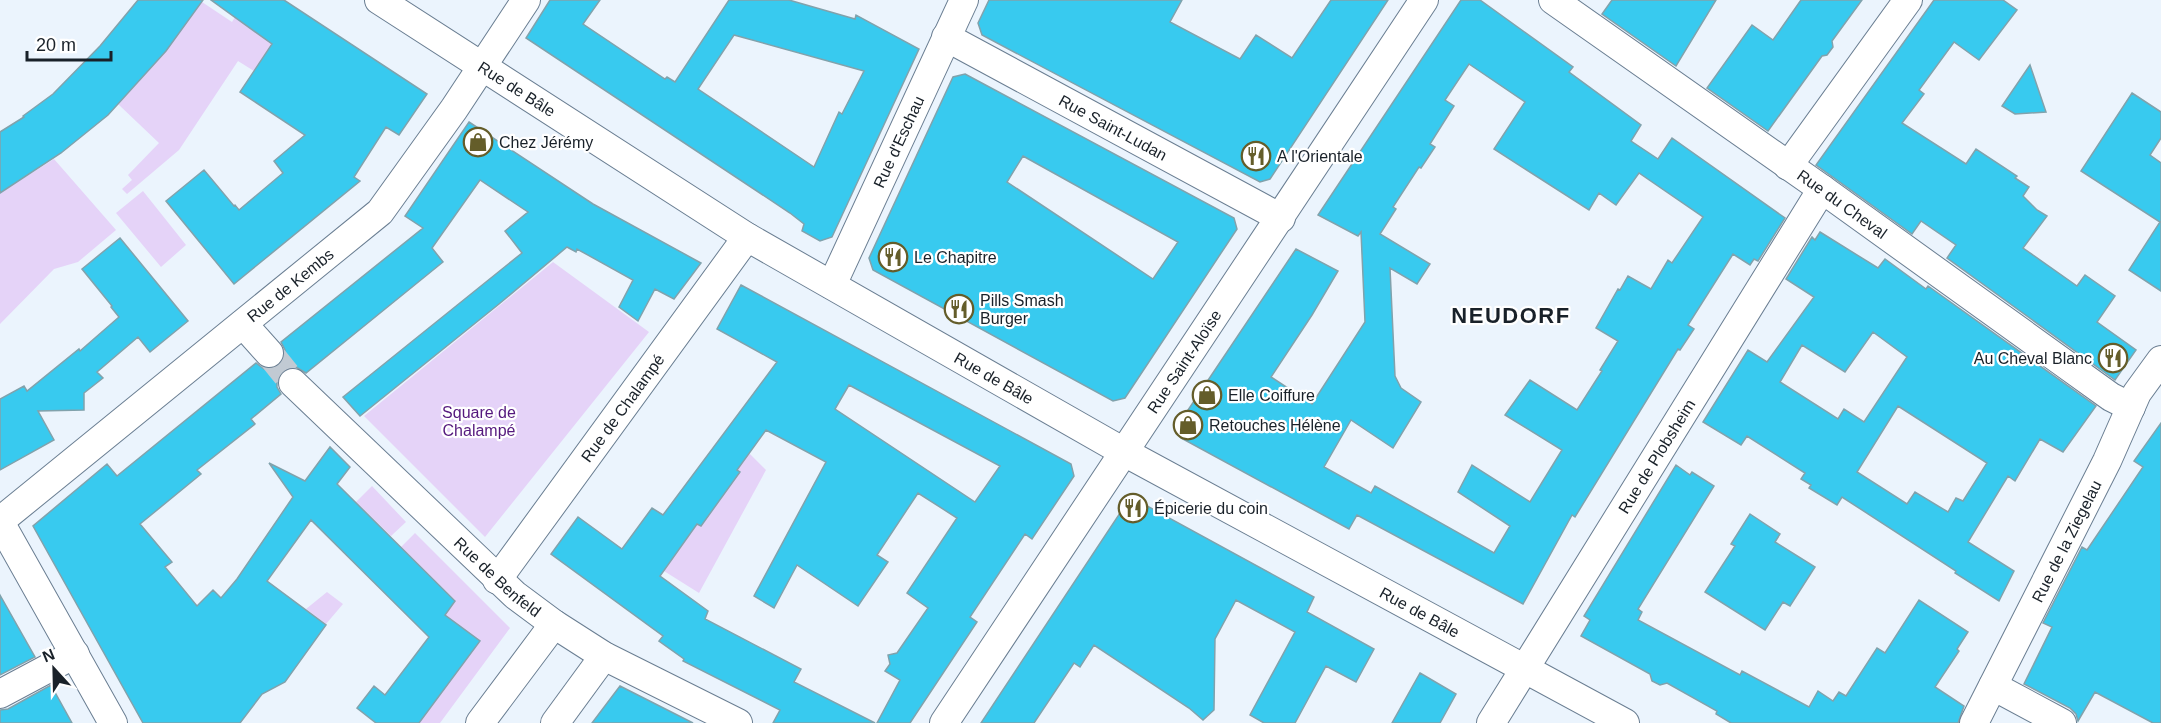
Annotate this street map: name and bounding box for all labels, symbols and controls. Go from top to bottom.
scale bar [27,24,111,62]
text: 20 m [36,35,76,55]
street label: Rue de Bâle [475,58,558,120]
street label: Rue Saint-Ludan [1056,92,1170,164]
street label: Rue d'Eschau [870,93,927,190]
shop icon: Chez Jérémy [462,126,494,158]
place label: Chez Jérémy [499,134,593,151]
restaurant icon: A l'Orientale [1240,140,1272,172]
place label: A l'Orientale [1277,148,1363,165]
street label: Rue du Cheval [1794,167,1890,242]
restaurant icon: Le Chapitre [877,241,909,273]
street label: Rue de Kembs [244,245,337,325]
place label: Le Chapitre [914,249,997,266]
place label: Pills Smash Burger [980,292,1064,327]
restaurant icon: Pills Smash Burger [943,293,975,325]
district label: NEUDORF [1451,303,1571,328]
street label: Rue Saint-Aloïse [1144,307,1225,416]
restaurant icon: Au Cheval Blanc [2097,342,2129,374]
street label: Rue de Bâle [951,349,1036,408]
place label: Au Cheval Blanc [1974,350,2092,367]
street label: Rue de Chalampé [578,351,668,465]
shop icon: Elle Coiffure [1191,379,1223,411]
place label: Elle Coiffure [1228,387,1315,404]
street label: Rue de Plobsheim [1615,396,1699,516]
park label: Square de Chalampé [442,404,516,439]
shop icon: Retouches Hélène [1172,409,1204,441]
place label: Retouches Hélène [1209,417,1341,434]
street label: Rue de la Ziegelau [2029,478,2105,605]
restaurant icon: Épicerie du coin [1117,492,1149,524]
place label: Épicerie du coin [1154,499,1268,517]
street label: Rue de Benfeld [451,534,544,620]
street label: Rue de Bâle [1377,584,1462,641]
north arrow [24,639,84,699]
text: N [40,646,57,666]

